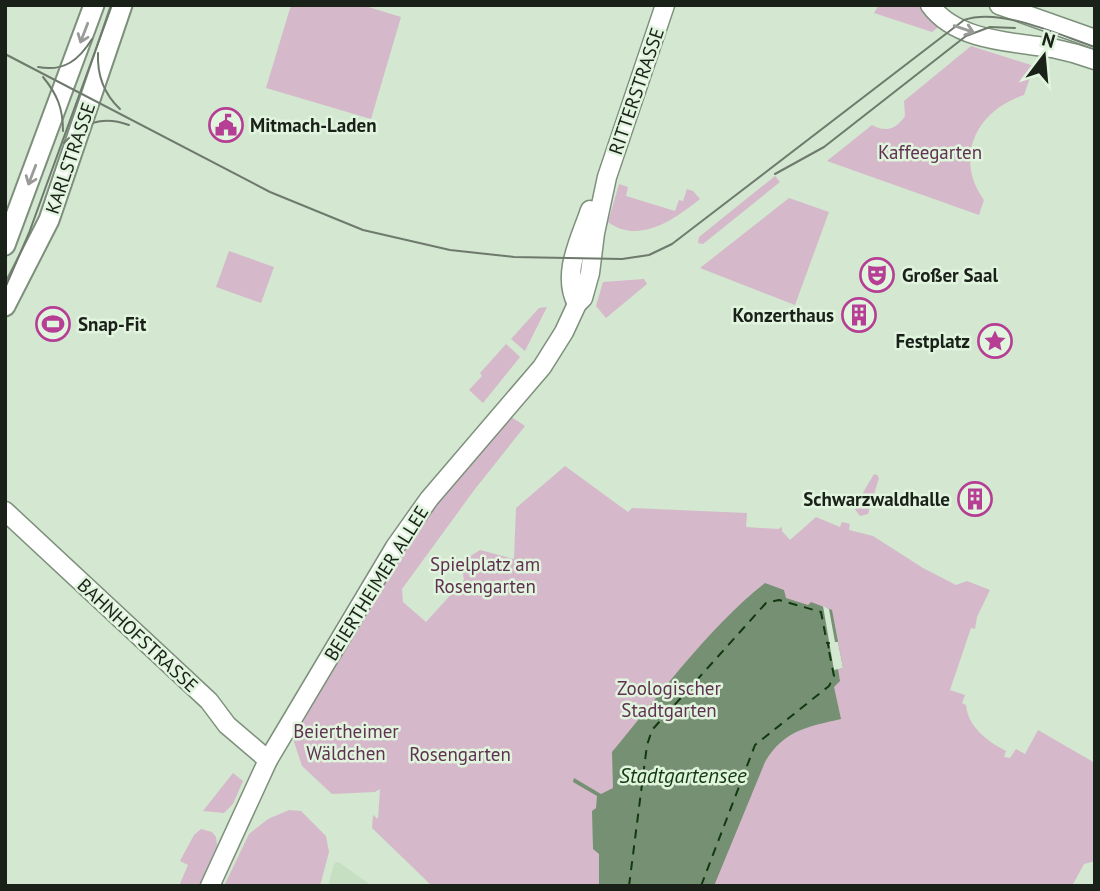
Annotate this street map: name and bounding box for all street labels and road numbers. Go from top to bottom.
street label: RITTERSTRASSE [603,24,669,158]
street label: KARLSTRASSE [40,99,100,217]
street label: BEIERTHEIMER ALLEE [319,501,433,665]
street label: BAHNHOFSTRASSE [73,573,203,697]

